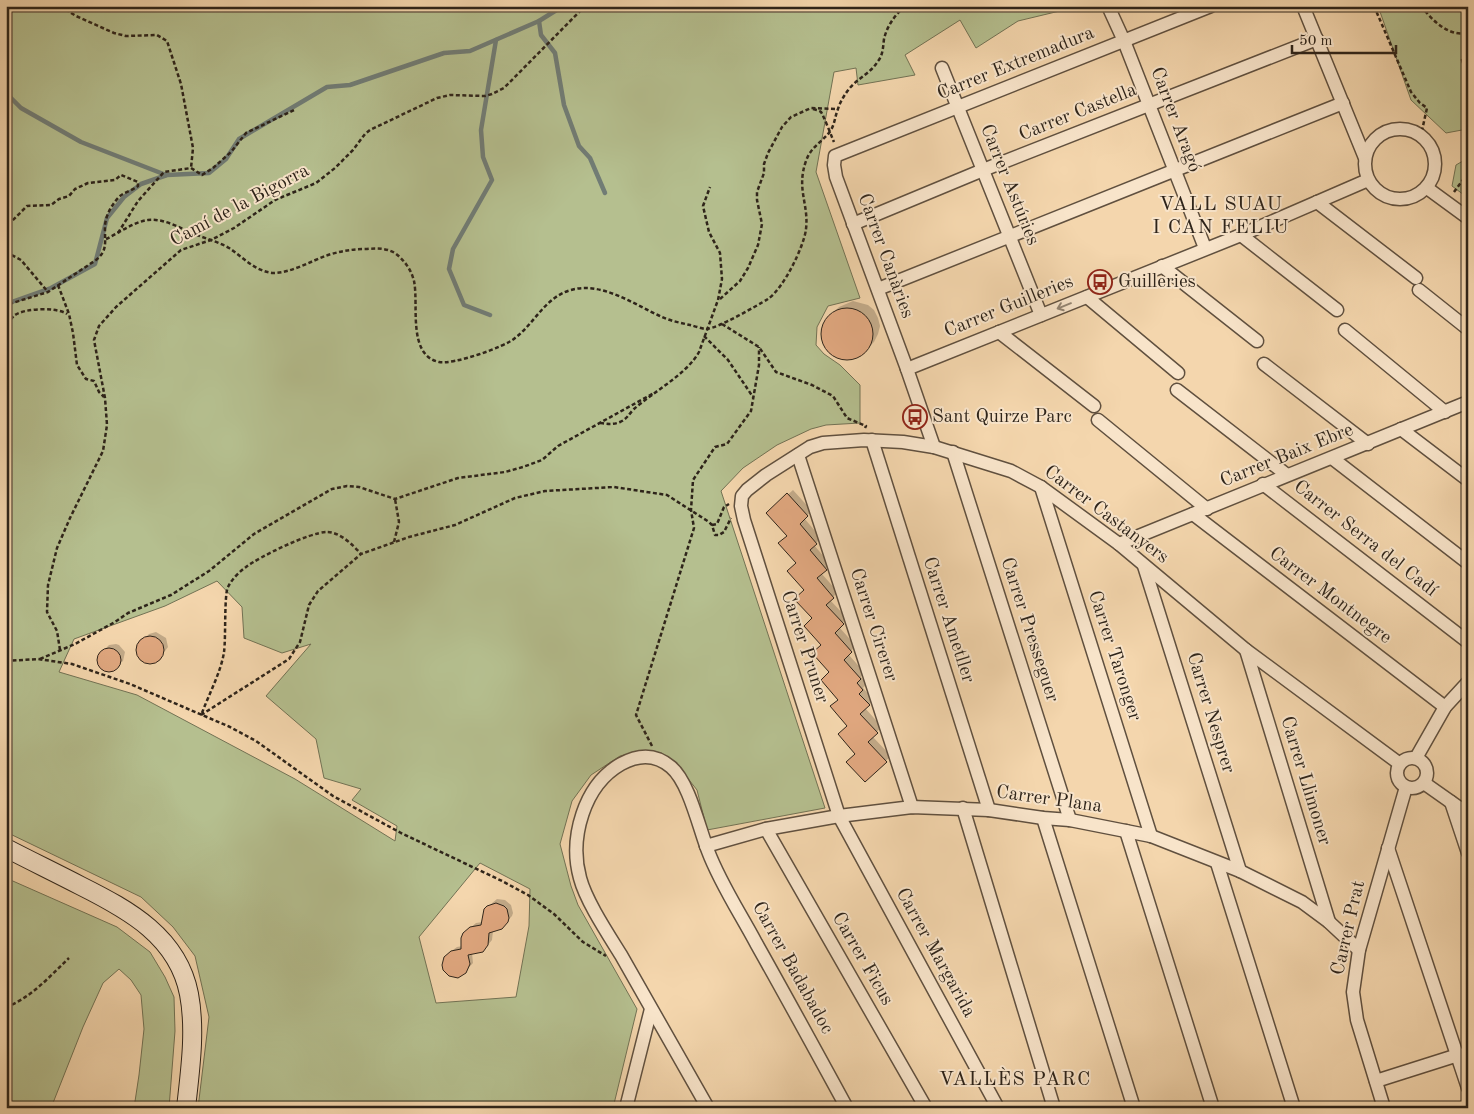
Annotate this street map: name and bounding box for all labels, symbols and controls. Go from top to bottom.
scale bar [1292,22,1395,54]
street label: Carrer Extremadura [935,24,1098,104]
text: 50 m [1299,34,1333,49]
street label: Carrer Aragó [1146,65,1204,175]
street label: Carrer Castella [1017,81,1140,145]
street label: Carrer Astúries [976,122,1042,248]
street label: Camí de la Bigorra [167,161,313,251]
street label: Carrer Canàries [854,191,916,321]
district label: VALL SUAU I CAN FELIU [1152,195,1290,238]
bus stop icon: Guilleries [1087,269,1113,295]
street label: Carrer Guilleries [942,272,1076,342]
place label: Guilleries [1118,273,1196,292]
one-way arrow [1057,301,1072,311]
bus stop icon: Sant Quirze Parc [902,404,928,430]
place label: Sant Quirze Parc [932,408,1072,427]
street label: Carrer Baix Ebre [1218,421,1356,491]
street label: Carrer Castanyers [1040,462,1172,568]
street label: Carrer Serra del Cadí [1290,477,1441,601]
street label: Carrer Montnegre [1265,544,1395,648]
street label: Carrer Ametller [919,555,977,686]
street label: Carrer Presseguer [997,555,1061,705]
street label: Carrer Cirerer [846,566,900,684]
street label: Carrer Pruner [777,588,831,706]
street label: Carrer Taronger [1084,588,1144,724]
street label: Carrer Nesprer [1183,650,1237,776]
street label: Carrer Llimoner [1276,714,1334,848]
street label: Carrer Plana [995,783,1104,817]
street label: Carrer Prat [1329,879,1369,977]
street label: Carrer Margarida [892,885,979,1021]
street label: Carrer Badabadoc [748,899,836,1037]
street label: Carrer Ficus [828,909,896,1009]
district label: VALLÈS PARC [939,1067,1091,1090]

